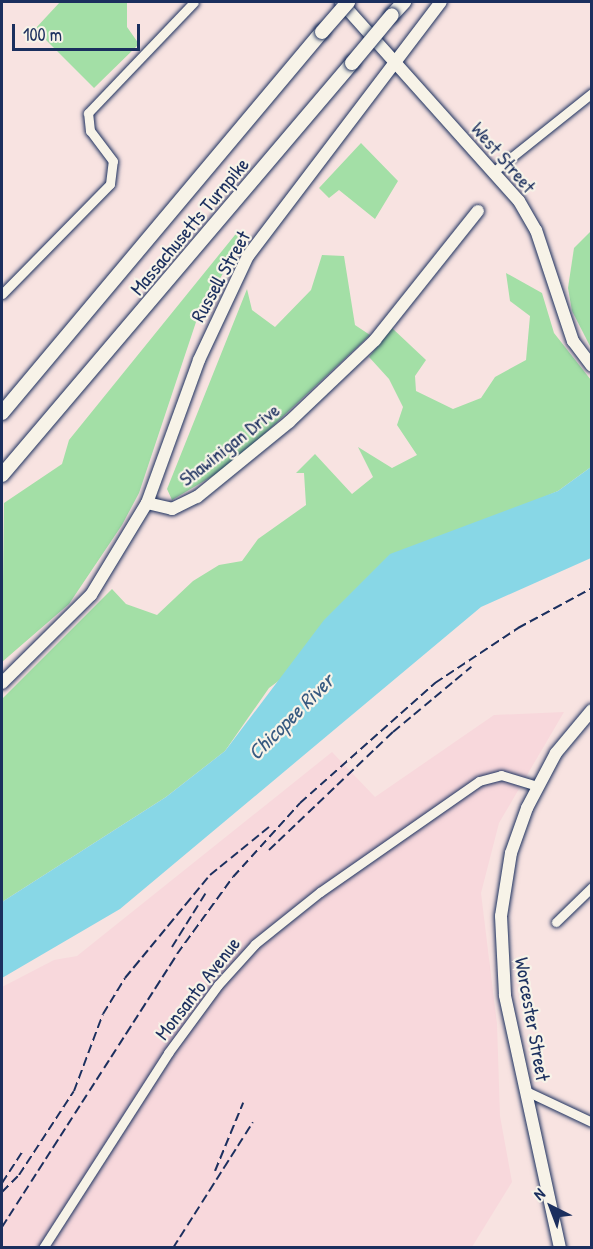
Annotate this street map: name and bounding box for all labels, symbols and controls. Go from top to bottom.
scale bar [15,12,142,50]
text: 100 m [23,22,62,47]
street label: West Street [467,117,541,197]
street label: Massachusetts Turnpike [124,152,254,300]
street label: Russell Street [185,226,255,326]
street label: Shawinigan Drive [174,397,284,491]
water label: Chicopee River [243,669,339,765]
street label: Monsanto Avenue [149,932,245,1044]
street label: Worcester Street [510,955,556,1083]
north arrow [521,1177,581,1237]
text: N [528,1183,549,1205]

